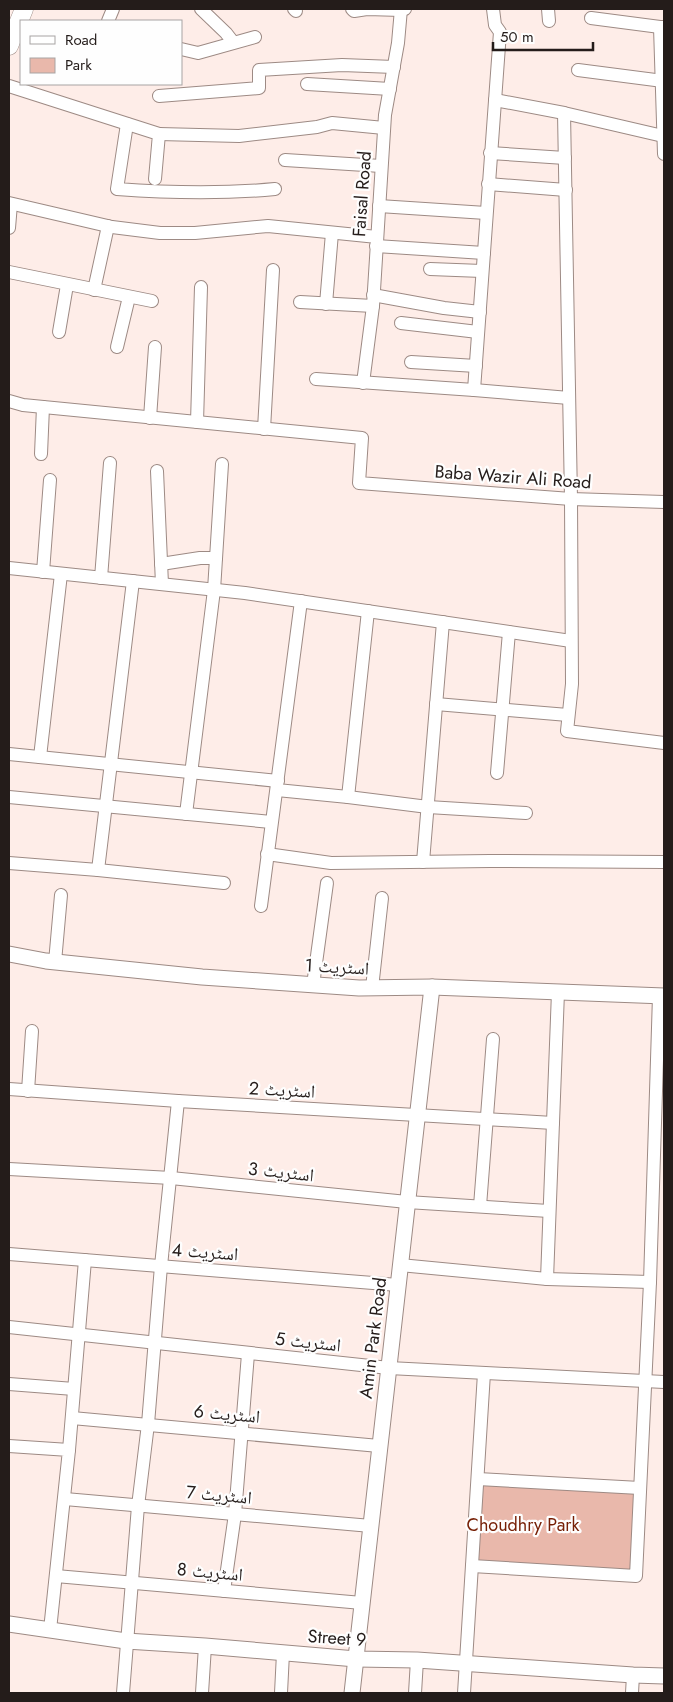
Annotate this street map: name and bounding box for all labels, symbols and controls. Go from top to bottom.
legend [20,20,182,85]
scale bar [493,20,593,52]
text: 50 m [500,26,534,48]
text: Road [65,29,97,51]
text: Park [65,54,92,76]
street label: Faisal Road [346,150,378,238]
street label: Baba Wazir Ali Road [434,459,592,495]
street label: اسٹریٹ 1 [304,952,370,982]
street label: اسٹریٹ 2 [248,1075,316,1105]
street label: اسٹریٹ 3 [247,1156,315,1188]
street label: اسٹریٹ 4 [171,1237,239,1267]
street label: Amin Park Road [353,1276,393,1400]
street label: اسٹریٹ 5 [274,1326,342,1358]
street label: اسٹریٹ 6 [193,1398,261,1430]
street label: اسٹریٹ 7 [185,1479,253,1511]
park label: Choudhry Park [467,1512,580,1538]
street label: اسٹریٹ 8 [176,1556,244,1588]
street label: Street 9 [307,1623,367,1653]

